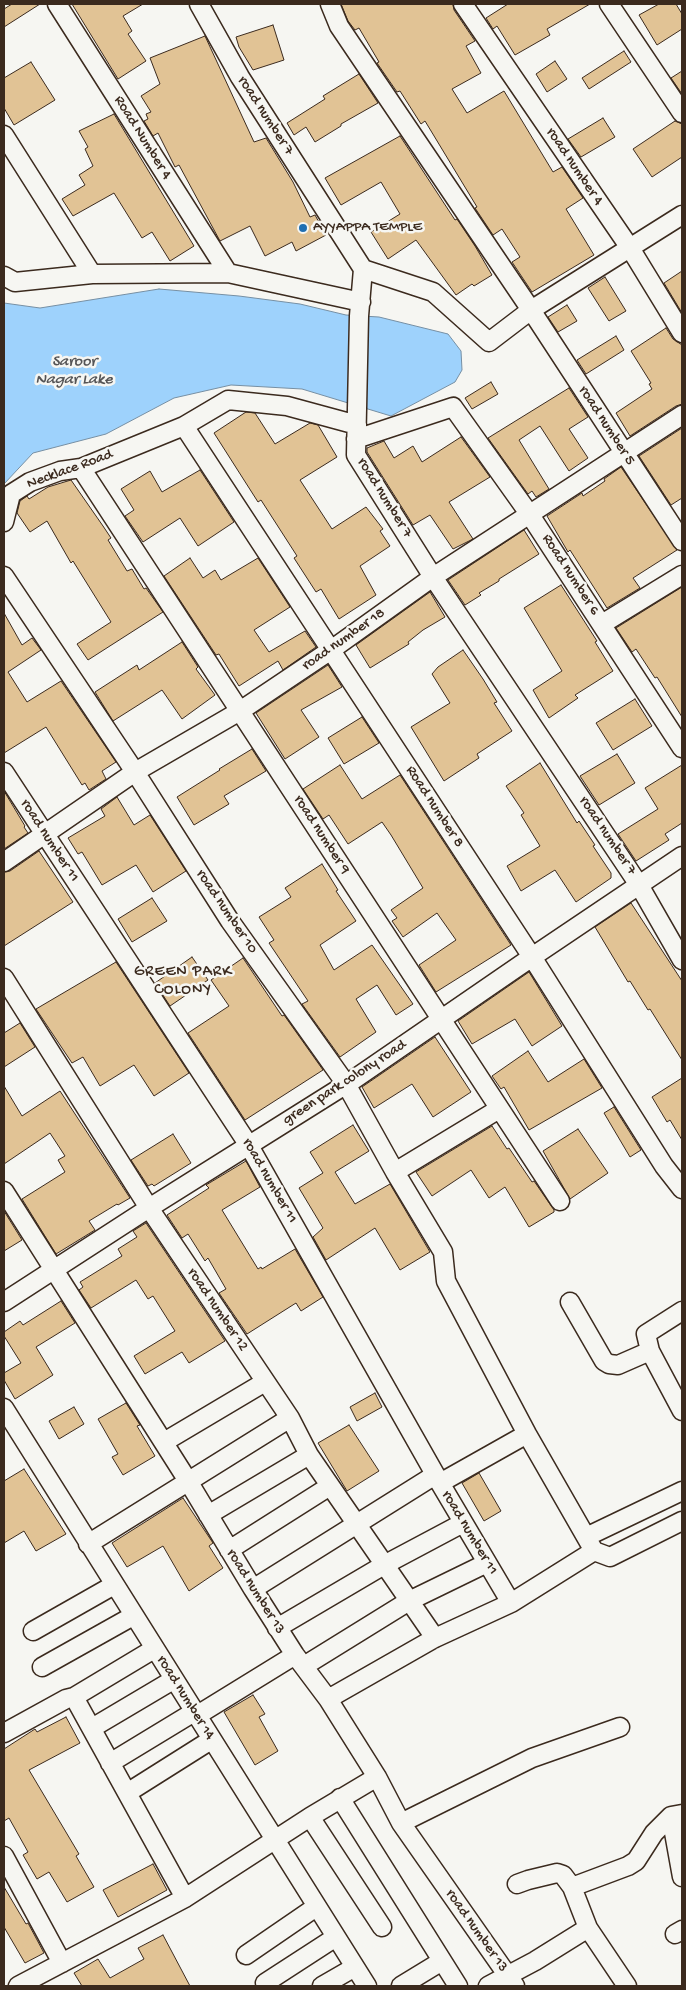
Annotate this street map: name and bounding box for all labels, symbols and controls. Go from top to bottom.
street label: road number 7 [233,73,297,159]
street label: Road Number 4 [109,93,175,183]
street label: road number 4 [541,125,607,209]
place label: AYYAPPA TEMPLE [313,219,422,237]
marker: AYYAPPA TEMPLE [297,222,309,234]
water label: Saroor Nagar Lake [36,353,112,391]
street label: road number 5 [574,383,638,469]
street label: Necklace Road [25,446,115,494]
street label: road number 7 [352,455,416,541]
street label: Road number 6 [537,531,603,619]
street label: road number 18 [299,605,389,675]
street label: Road number 8 [401,763,467,851]
street label: road number 9 [289,792,353,878]
street label: road number 7 [574,793,640,879]
street label: road number 11 [16,796,82,886]
street label: road number 10 [191,866,261,958]
district label: GREEN PARK COLONY [133,963,233,1001]
street label: green park colony road [280,1036,410,1130]
street label: road number 11 [237,1135,301,1227]
street label: road number 12 [183,1265,251,1355]
street label: road number 11 [437,1488,501,1578]
street label: road number 13 [222,1546,288,1638]
street label: road number 14 [152,1652,218,1744]
street label: road number 13 [441,1886,511,1976]

